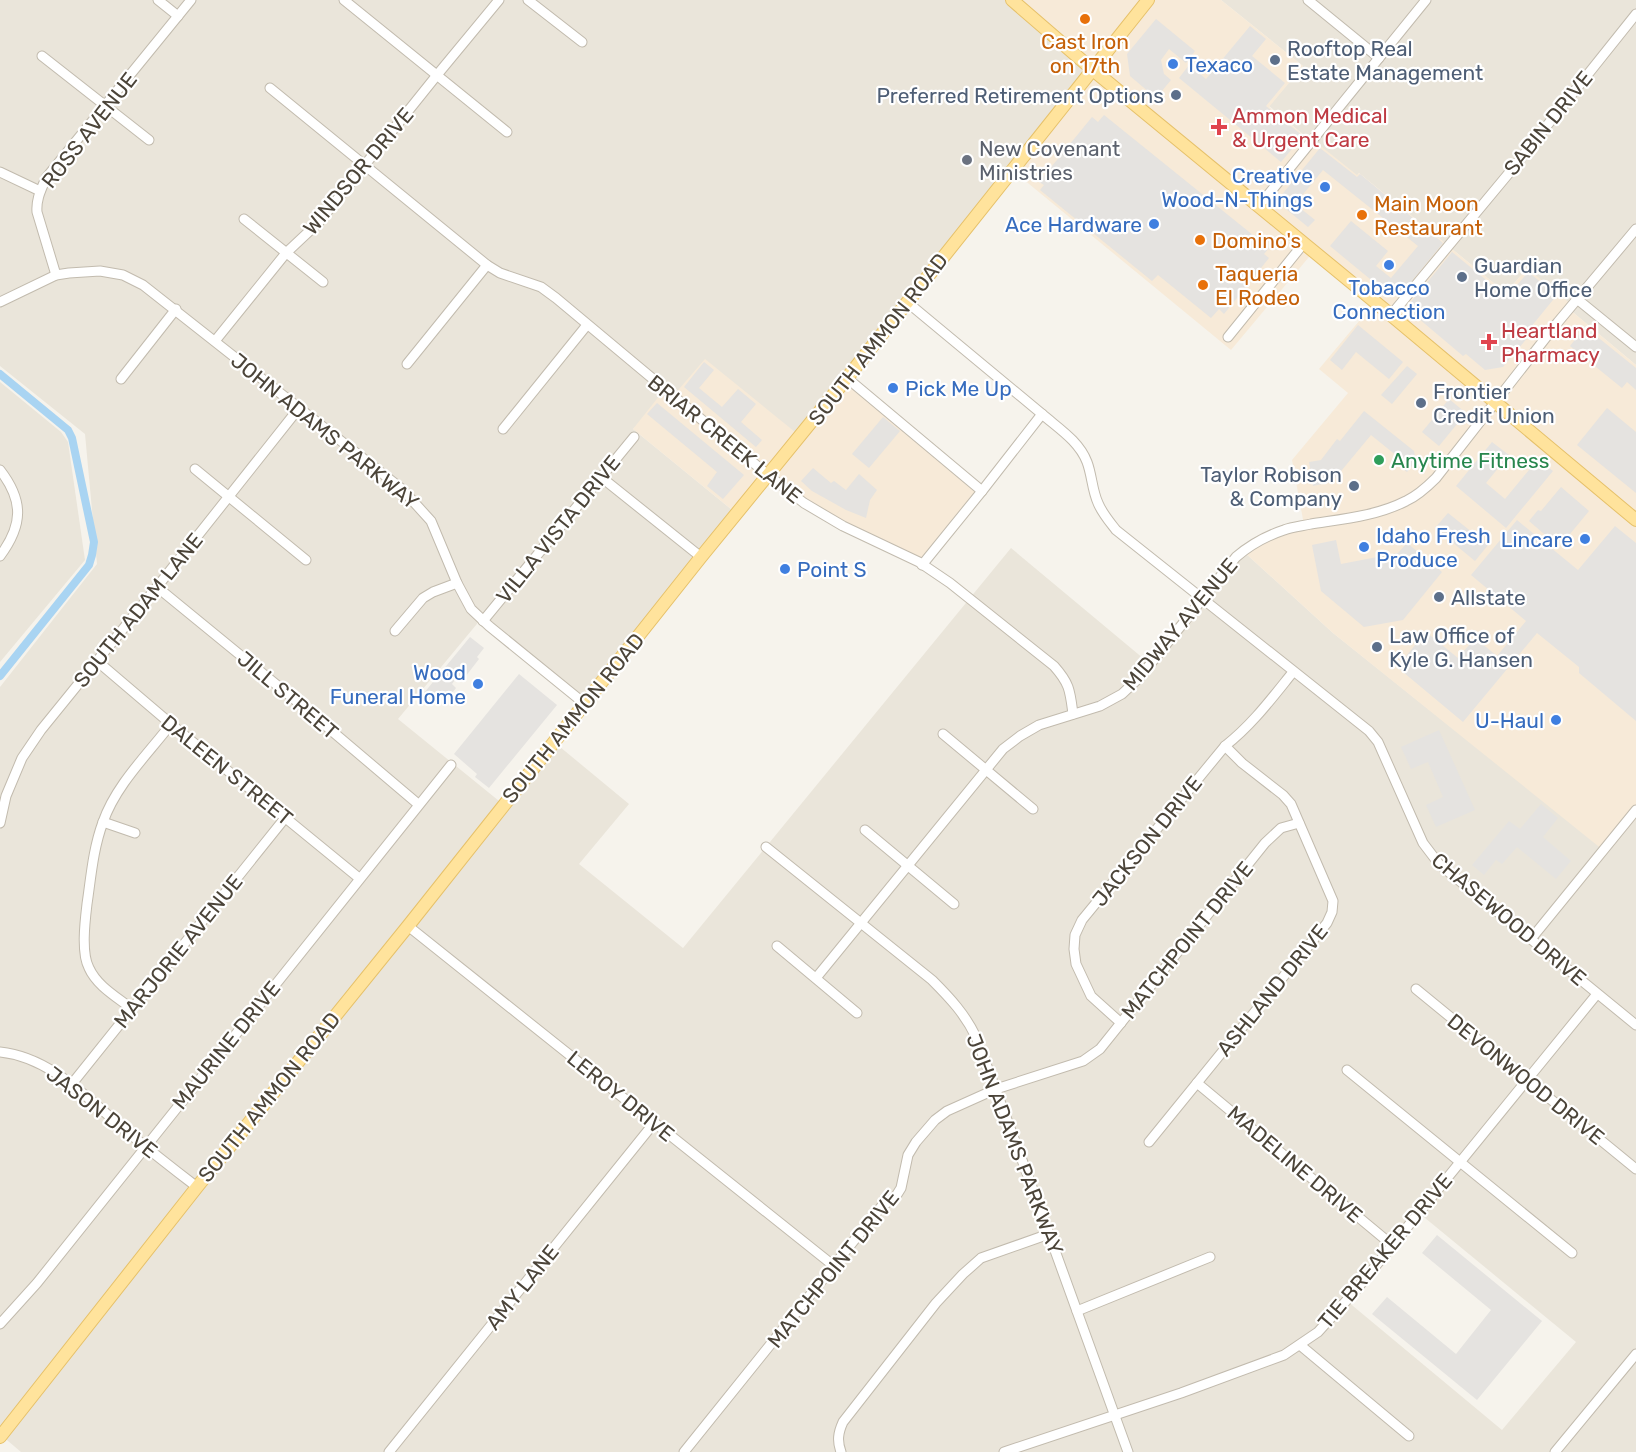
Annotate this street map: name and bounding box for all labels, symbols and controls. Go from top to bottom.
marker: Cast Iron on 17th [1078,12,1092,26]
place label: Cast Iron on 17th [1041,29,1129,78]
place label: Rooftop Real Estate Management [1287,36,1483,85]
place label: Texaco [1185,52,1253,77]
marker: Rooftop Real Estate Management [1268,53,1282,67]
marker: Texaco [1166,57,1180,71]
street label: SABIN DRIVE [1498,66,1598,180]
street label: ROSS AVENUE [36,67,142,193]
place label: Preferred Retirement Options [876,83,1164,108]
marker: Preferred Retirement Options [1169,88,1183,102]
street label: WINDSOR DRIVE [298,102,418,240]
place label: Ammon Medical & Urgent Care [1232,103,1388,152]
marker: Ammon Medical & Urgent Care [1210,118,1228,136]
place label: New Covenant Ministries [979,136,1120,185]
marker: New Covenant Ministries [960,153,974,167]
place label: Creative Wood-N-Things [1161,163,1313,212]
marker: Creative Wood-N-Things [1318,180,1332,194]
place label: Main Moon Restaurant [1374,191,1483,240]
marker: Main Moon Restaurant [1355,208,1369,222]
place label: Ace Hardware [1005,212,1142,237]
marker: Ace Hardware [1147,217,1161,231]
place label: Domino's [1212,228,1301,253]
marker: Domino's [1193,233,1207,247]
street label: SOUTH AMMON ROAD [803,248,953,430]
place label: Guardian Home Office [1474,253,1592,302]
marker: Tobacco Connection [1382,258,1396,272]
place label: Taqueria El Rodeo [1215,261,1300,310]
marker: Guardian Home Office [1455,270,1469,284]
place label: Tobacco Connection [1333,275,1445,324]
marker: Taqueria El Rodeo [1196,278,1210,292]
place label: Heartland Pharmacy [1501,318,1600,367]
marker: Heartland Pharmacy [1482,335,1496,349]
street label: JOHN ADAMS PARKWAY [226,348,424,514]
street label: BRIAR CREEK LANE [643,369,807,509]
place label: Pick Me Up [905,376,1012,401]
place label: Frontier Credit Union [1433,379,1555,428]
marker: Pick Me Up [886,381,900,395]
marker: Frontier Credit Union [1414,396,1428,410]
place label: Anytime Fitness [1391,448,1549,473]
street label: VILLA VISTA DRIVE [491,450,625,608]
marker: Anytime Fitness [1372,453,1386,467]
place label: Taylor Robison & Company [1200,462,1342,511]
marker: Taylor Robison & Company [1347,479,1361,493]
place label: Idaho Fresh Produce [1376,523,1491,572]
place label: Lincare [1501,527,1573,552]
street label: SOUTH ADAM LANE [68,528,208,692]
marker: Lincare [1578,532,1592,546]
marker: Idaho Fresh Produce [1357,540,1371,554]
street label: MIDWAY AVENUE [1117,553,1243,695]
place label: Point S [797,557,866,582]
marker: Point S [778,562,792,576]
place label: Allstate [1451,585,1526,610]
marker: Allstate [1432,590,1446,604]
place label: Law Office of Kyle G. Hansen [1389,623,1533,672]
street label: SOUTH AMMON ROAD [497,628,649,808]
marker: Law Office of Kyle G. Hansen [1370,640,1384,654]
street label: JILL STREET [233,646,343,744]
place label: Wood Funeral Home [330,660,466,709]
marker: Wood Funeral Home [471,677,485,691]
place label: U-Haul [1475,708,1544,733]
street label: DALEEN STREET [156,709,298,831]
marker: U-Haul [1549,713,1563,727]
street label: JACKSON DRIVE [1087,771,1207,911]
street label: CHASEWOOD DRIVE [1427,847,1591,991]
street label: MATCHPOINT DRIVE [1116,856,1258,1024]
street label: MARJORIE AVENUE [108,869,248,1033]
street label: ASHLAND DRIVE [1211,919,1333,1061]
street label: MAURINE DRIVE [167,976,285,1114]
street label: SOUTH AMMON ROAD [193,1007,345,1187]
street label: DEVONWOOD DRIVE [1443,1008,1609,1150]
street label: JOHN ADAMS PARKWAY [961,1030,1069,1258]
street label: LEROY DRIVE [562,1045,680,1147]
street label: JASON DRIVE [41,1061,163,1163]
street label: MADELINE DRIVE [1222,1100,1368,1228]
street label: TIE BREAKER DRIVE [1313,1168,1457,1334]
street label: MATCHPOINT DRIVE [762,1185,904,1353]
street label: AMY LANE [480,1239,564,1335]

